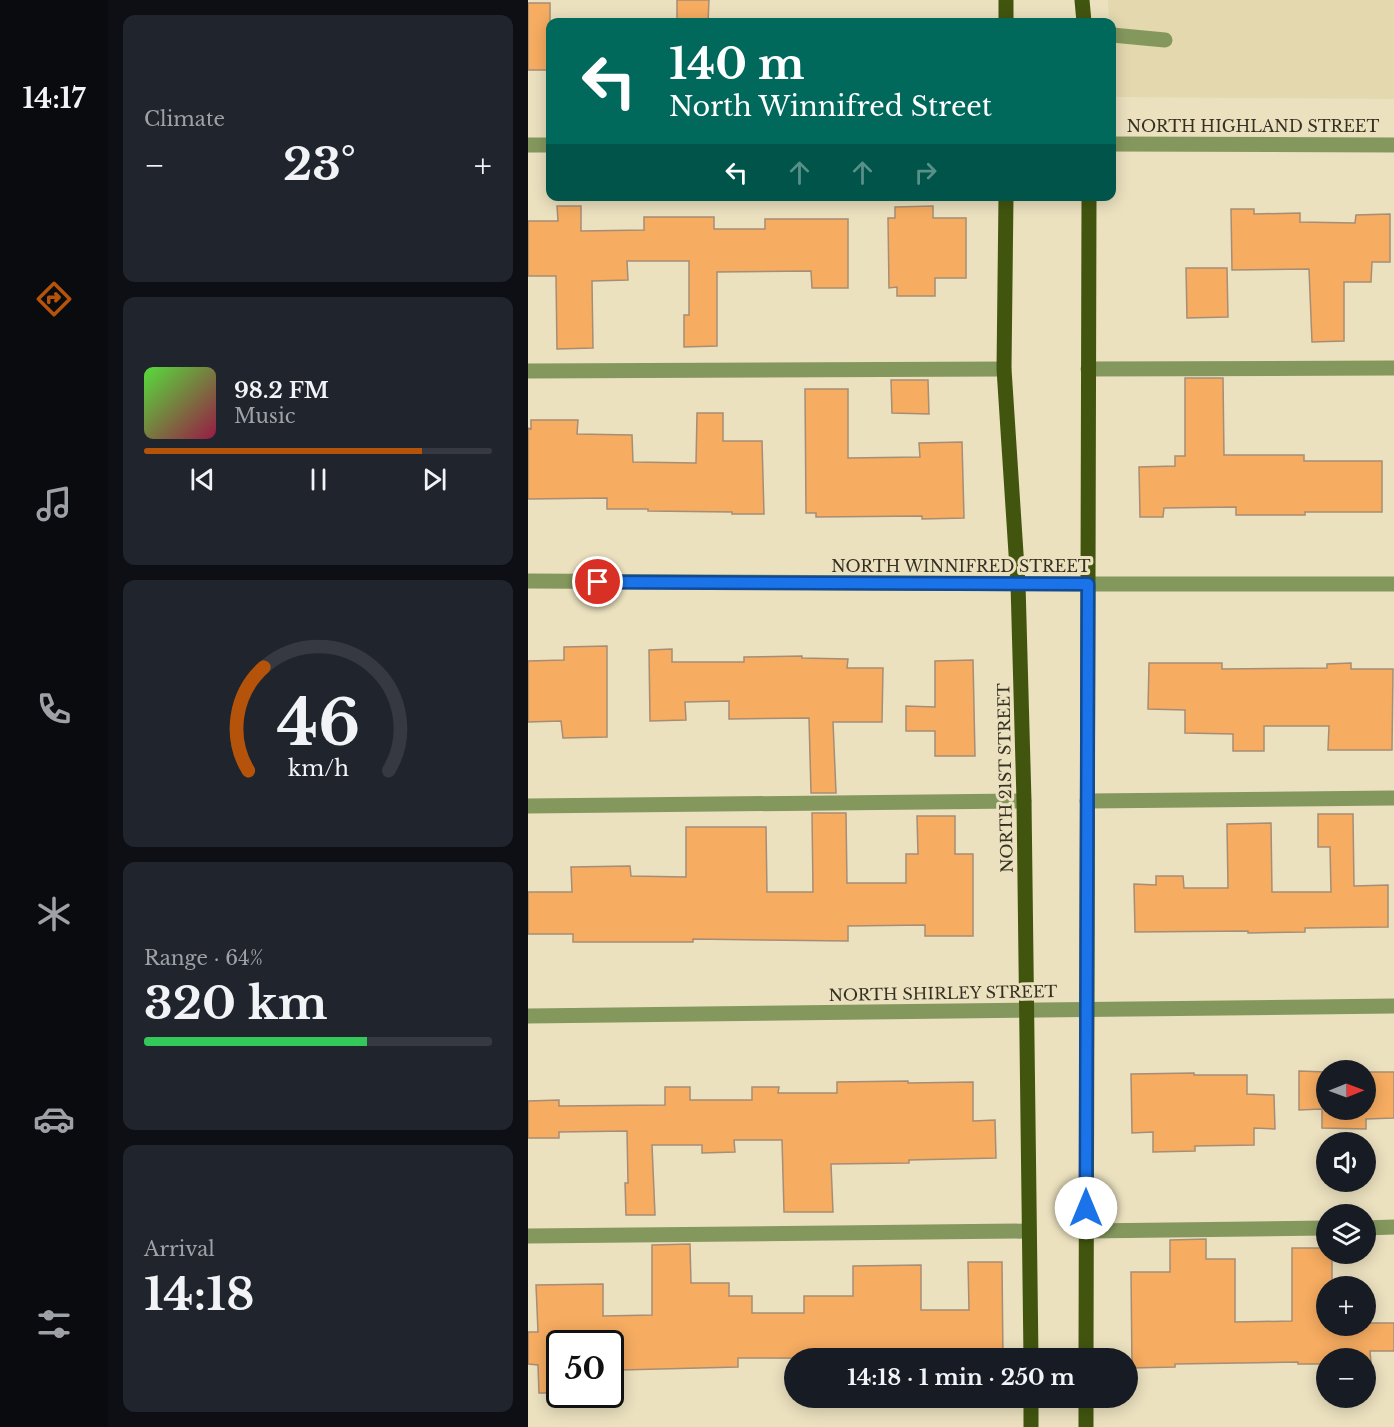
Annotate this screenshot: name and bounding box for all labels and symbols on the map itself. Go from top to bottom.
street label: NORTH HIGHLAND STREET [1127,116,1379,136]
pin [572,556,623,607]
street label: NORTH WINNIFRED STREET [831,556,1091,576]
street label: NORTH 21ST STREET [993,683,1017,873]
street label: NORTH SHIRLEY STREET [828,981,1058,1005]
north arrow [1316,1060,1376,1120]
position arrow [1054,1176,1118,1240]
speed limit sign: 50 [546,1330,624,1408]

